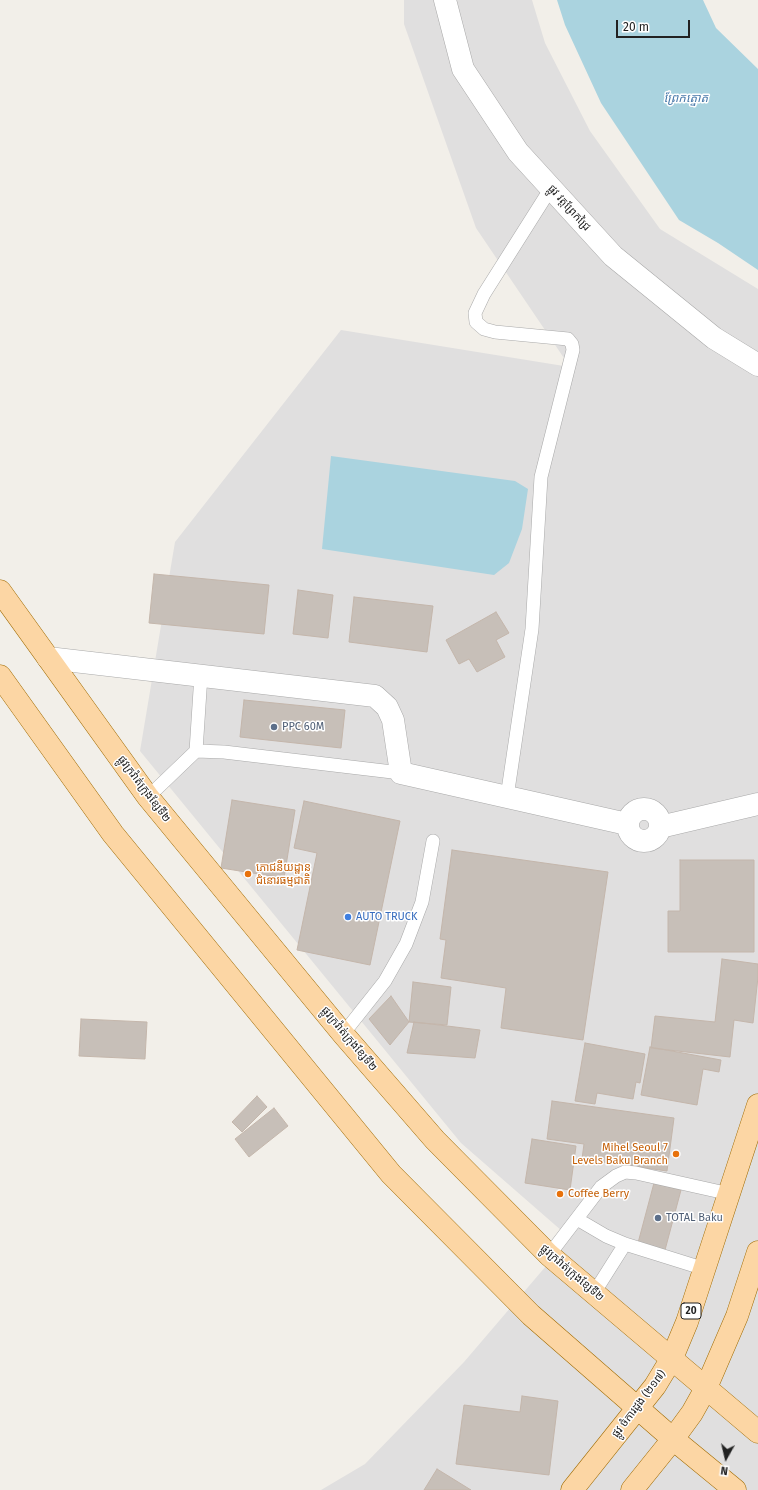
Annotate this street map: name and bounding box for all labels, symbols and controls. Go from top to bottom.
scale bar [618,12,692,38]
text: 20 m [623,20,649,34]
water label: ព្រែកត្នោត [664,92,708,106]
street label: ផ្លូវ វត្តព្រែកជ្រៃ [545,182,593,234]
place label: PPC 60M [282,720,324,734]
marker: PPC 60M [269,722,279,732]
street label: ផ្លូវក្រវ៉ាត់ក្រុងខ្សែទី២ [115,753,173,825]
place label: ភោជនីយដ្ឋាន ជំនោរធម្មជាតិ [256,861,311,887]
marker: ភោជនីយដ្ឋាន ជំនោរធម្មជាតិ [243,869,253,879]
place label: AUTO TRUCK [356,910,417,924]
marker: AUTO TRUCK [343,912,353,922]
street label: ផ្លូវក្រវ៉ាត់ក្រុងខ្សែទី២ [318,1004,380,1074]
place label: Mihel Seoul 7 Levels Baku Branch [572,1141,668,1167]
marker: Mihel Seoul 7 Levels Baku Branch [671,1149,681,1159]
place label: Coffee Berry [568,1187,629,1201]
marker: Coffee Berry [555,1189,565,1199]
place label: TOTAL Baku [666,1211,723,1225]
marker: TOTAL Baku [653,1213,663,1223]
street label: ផ្លូវក្រវ៉ាត់ក្រុងខ្សែទី២ [538,1242,606,1304]
road number: 20 [681,1303,701,1319]
street label: ផ្លូវ ចំការដូង (២១៧) [609,1368,669,1440]
north arrow [706,1438,746,1478]
text: N [720,1463,729,1477]

